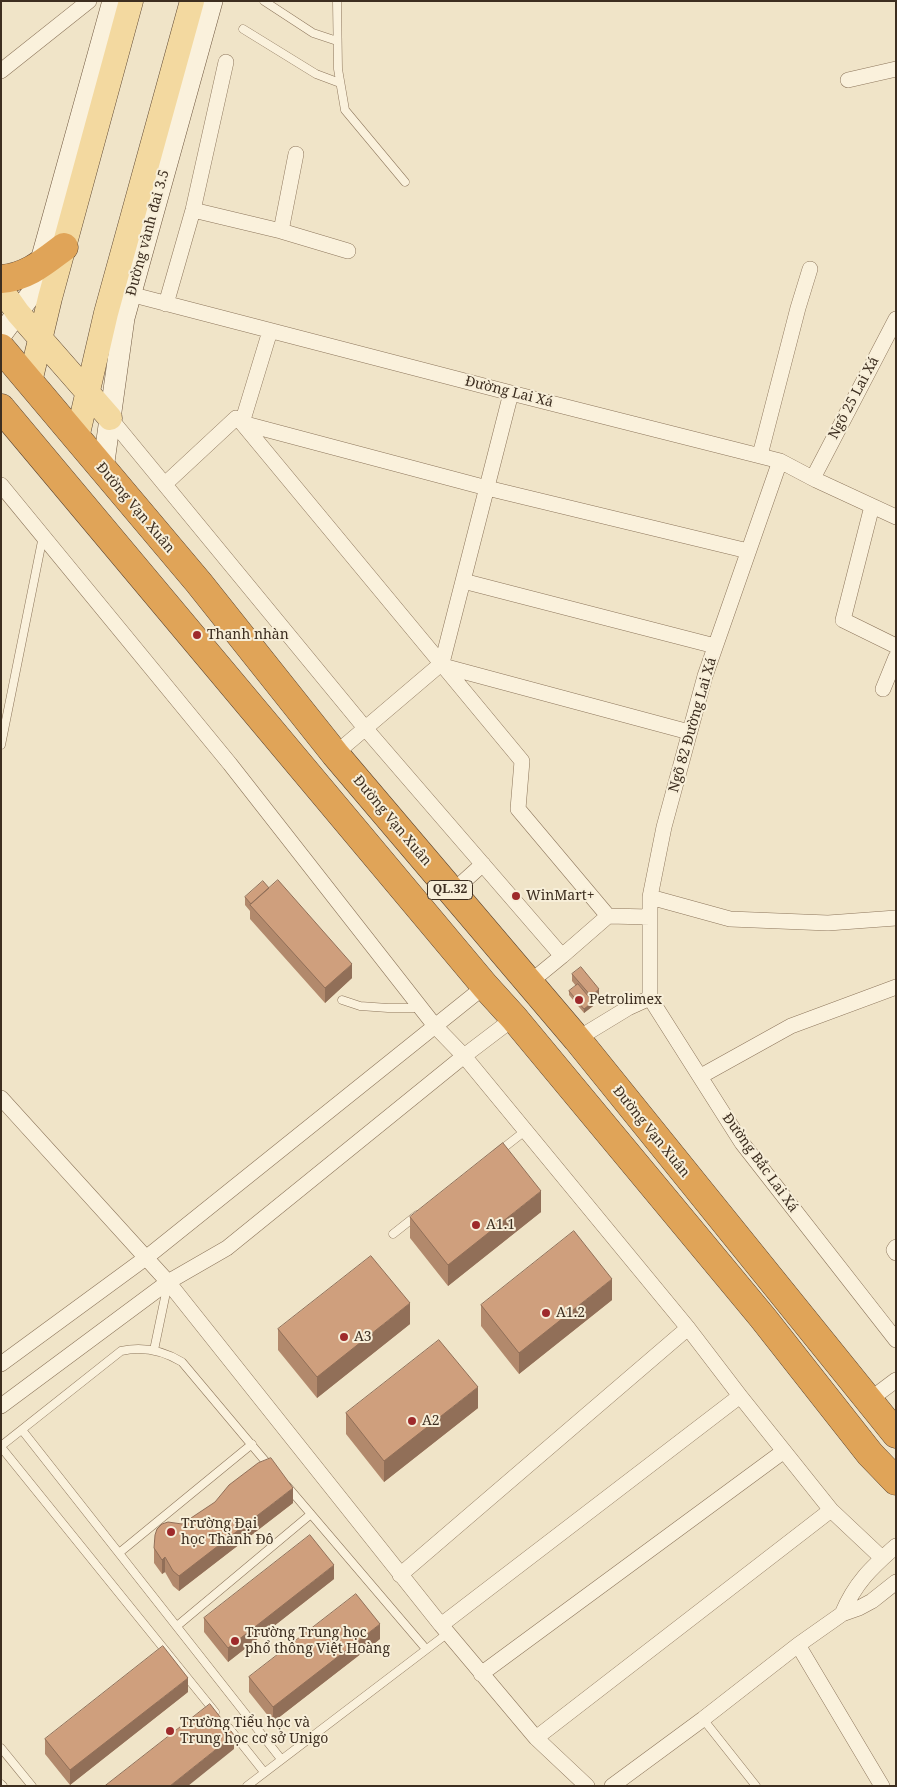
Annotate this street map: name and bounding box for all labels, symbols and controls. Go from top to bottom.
street label: Đường vành đai 3.5 [123,168,173,298]
street label: Ngõ 25 Lai Xá [825,354,883,442]
street label: Đường Lai Xá [463,373,555,411]
street label: Đường Vạn Xuân [92,459,178,557]
place label: Thanh nhàn [207,627,289,643]
marker: Thanh nhàn [191,629,203,641]
street label: Ngõ 82 Đường Lai Xá [666,656,720,794]
street label: Đường Vạn Xuân [349,772,435,870]
road number: QL.32 [428,880,472,900]
place label: WinMart+ [526,888,595,904]
marker: WinMart+ [510,890,522,902]
place label: Petrolimex [589,992,662,1008]
marker: Petrolimex [573,994,585,1006]
street label: Đường Vạn Xuân [609,1083,693,1181]
street label: Đường Bắc Lai Xá [719,1110,801,1216]
place label: A1.1 [486,1217,515,1233]
marker: A1.1 [470,1219,482,1231]
place label: A1.2 [556,1305,585,1321]
marker: A1.2 [540,1307,552,1319]
place label: A3 [354,1329,372,1345]
marker: A3 [338,1331,350,1343]
place label: A2 [422,1413,440,1429]
marker: A2 [406,1415,418,1427]
place label: Trường Đại học Thành Đô [181,1516,274,1548]
marker: Trường Đại học Thành Đô [165,1526,177,1538]
place label: Trường Trung học phổ thông Việt Hoàng [245,1625,390,1658]
marker: Trường Trung học phổ thông Việt Hoàng [229,1635,241,1647]
place label: Trường Tiểu học và Trung học cơ sở Unigo [180,1715,328,1748]
marker: Trường Tiểu học và Trung học cơ sở Unigo [164,1725,176,1737]

